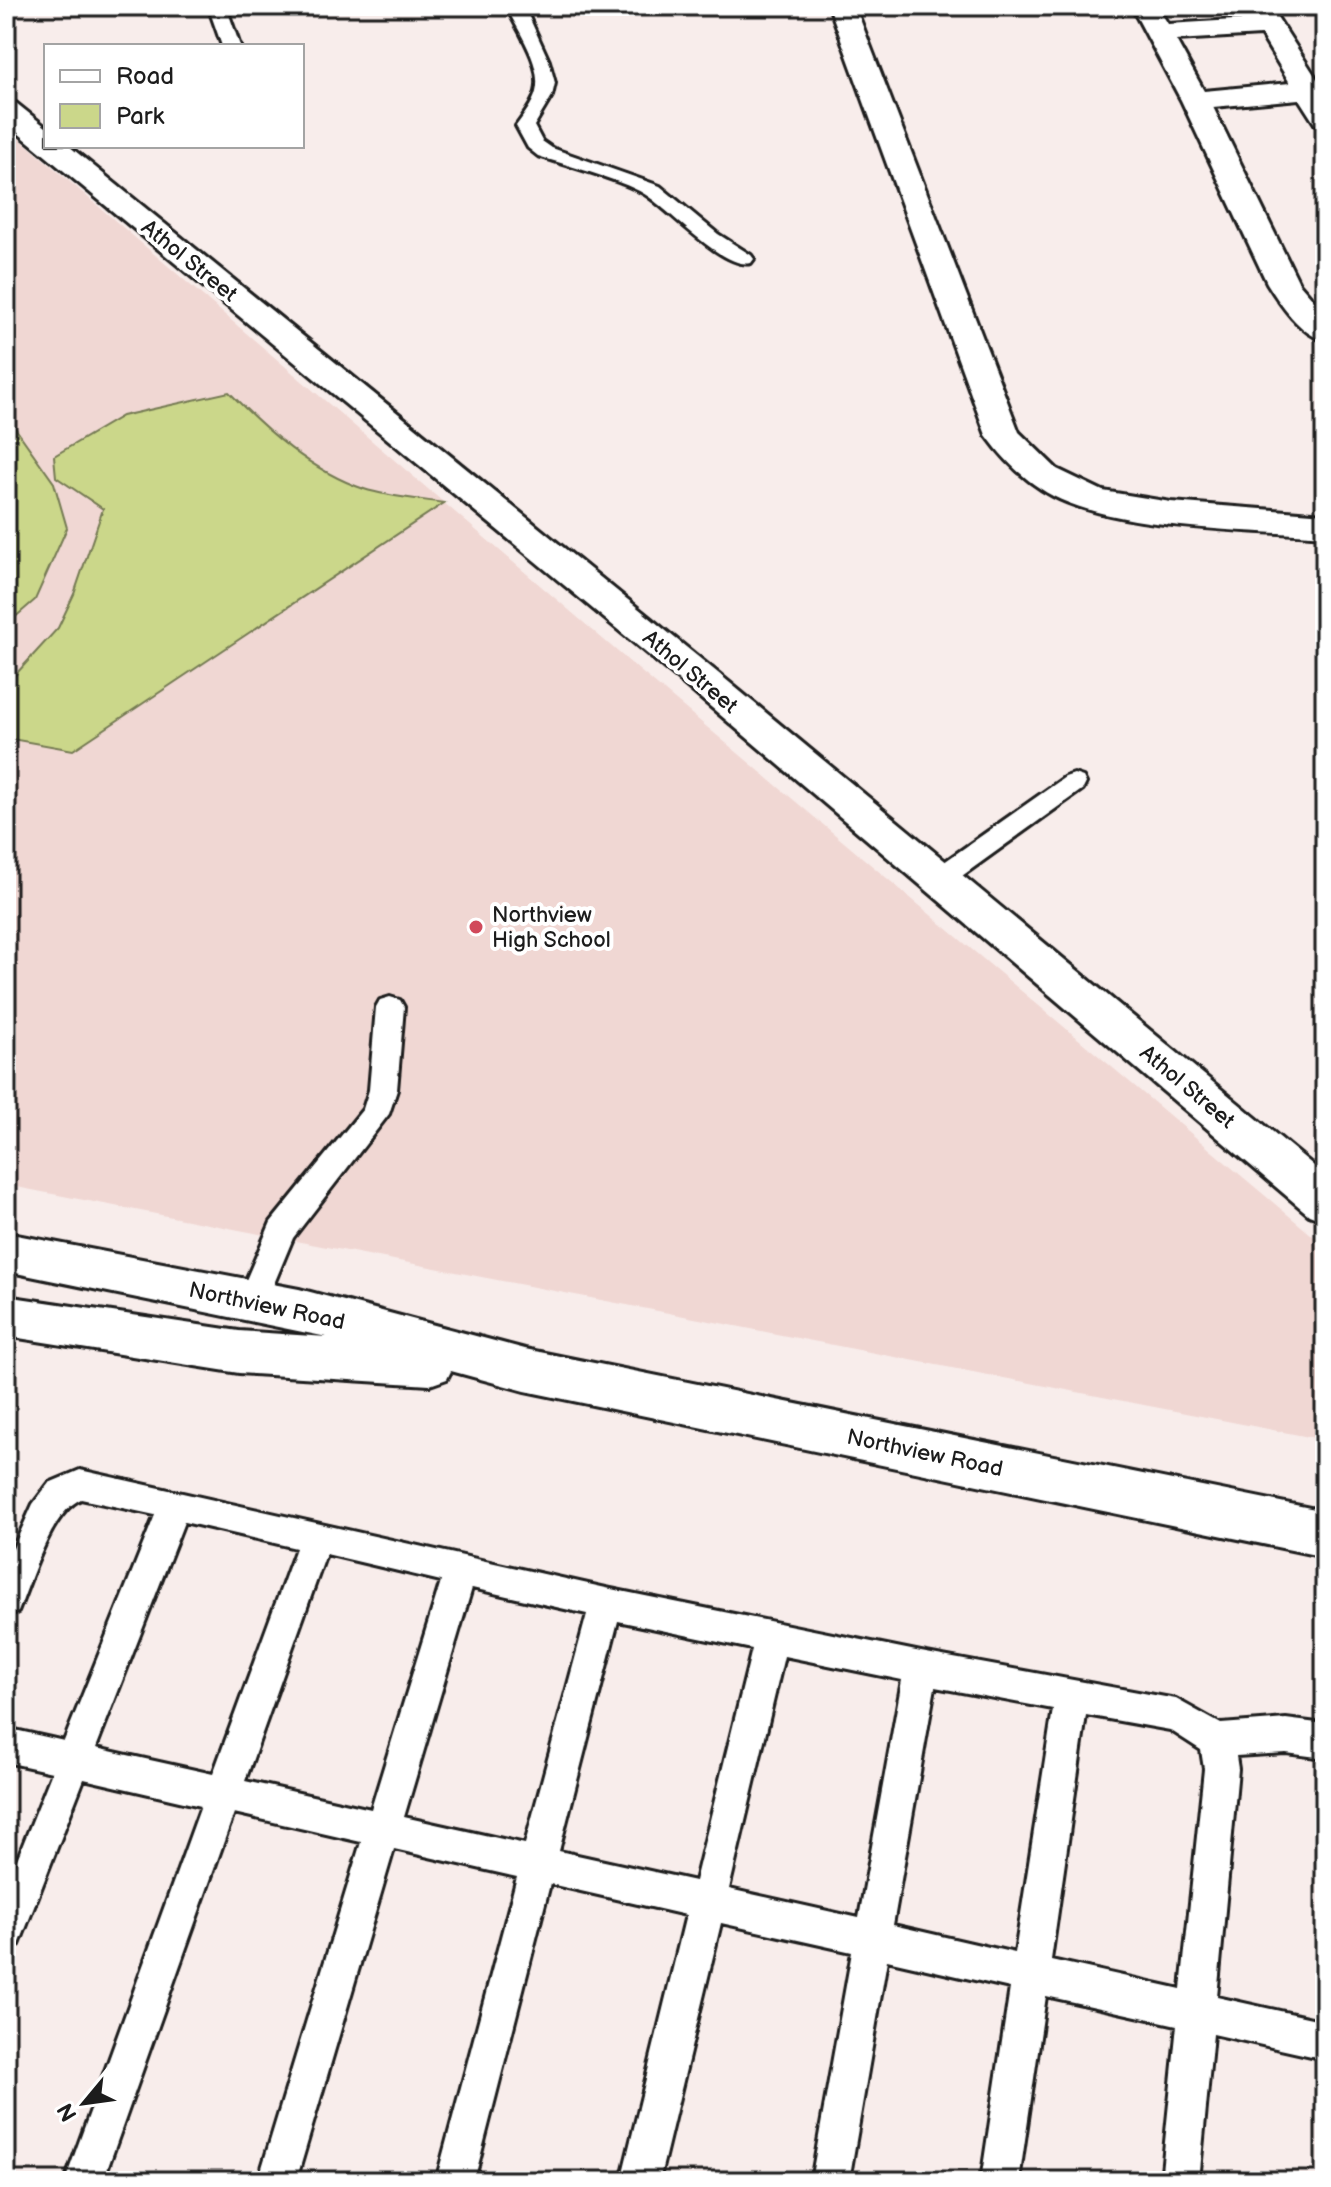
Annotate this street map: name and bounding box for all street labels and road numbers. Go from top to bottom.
street label: Athol Street [136,214,243,308]
street label: Athol Street [637,625,743,720]
street label: Athol Street [1134,1040,1240,1135]
street label: Northview Road [186,1277,347,1336]
street label: Northview Road [844,1424,1005,1483]

